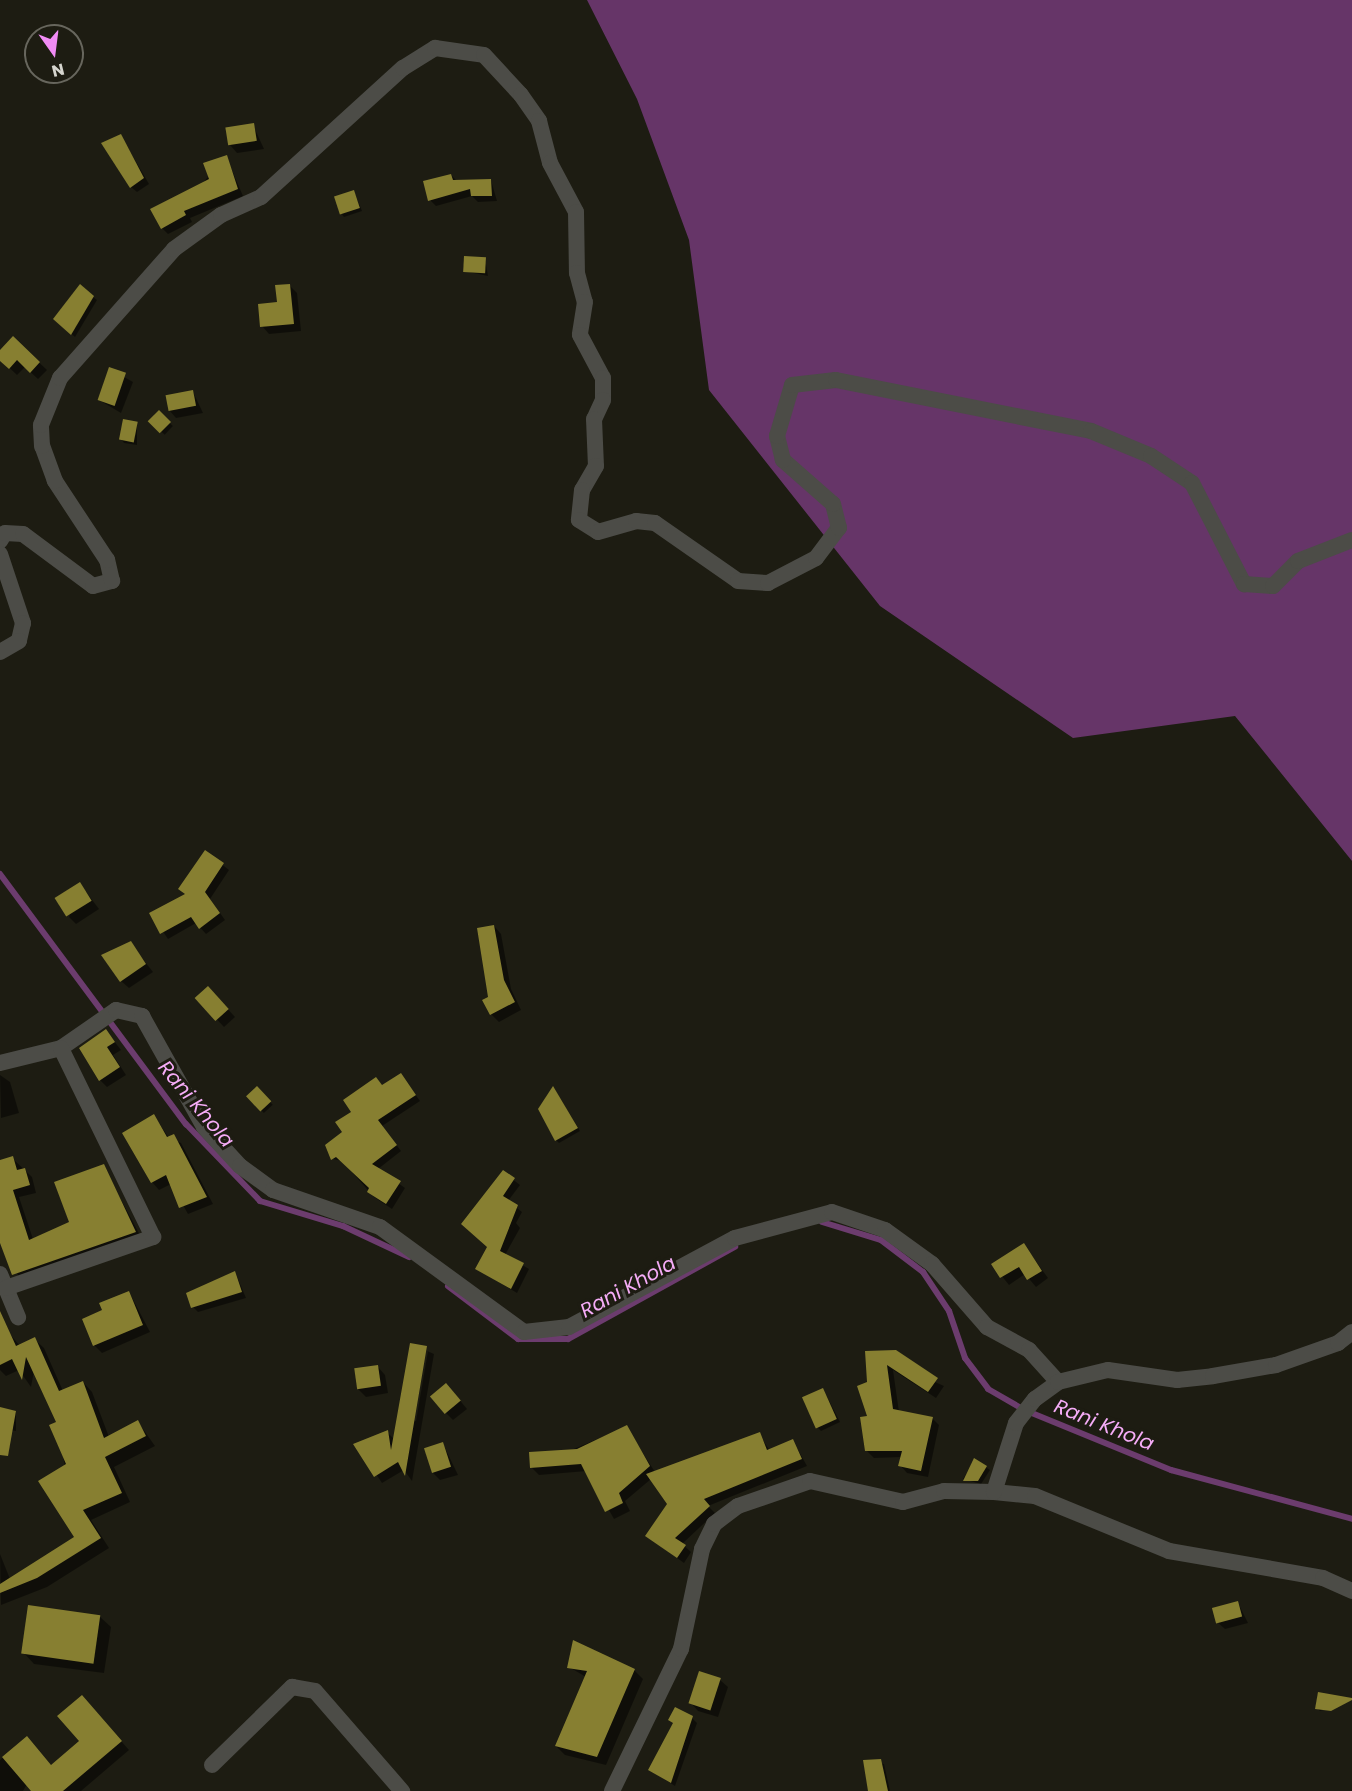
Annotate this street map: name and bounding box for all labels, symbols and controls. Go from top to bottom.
north arrow [24,24,84,84]
text: N [49,57,67,83]
water label: Rani Khola [153,1056,239,1152]
water label: Rani Khola [576,1251,680,1323]
water label: Rani Khola [1051,1394,1157,1456]

